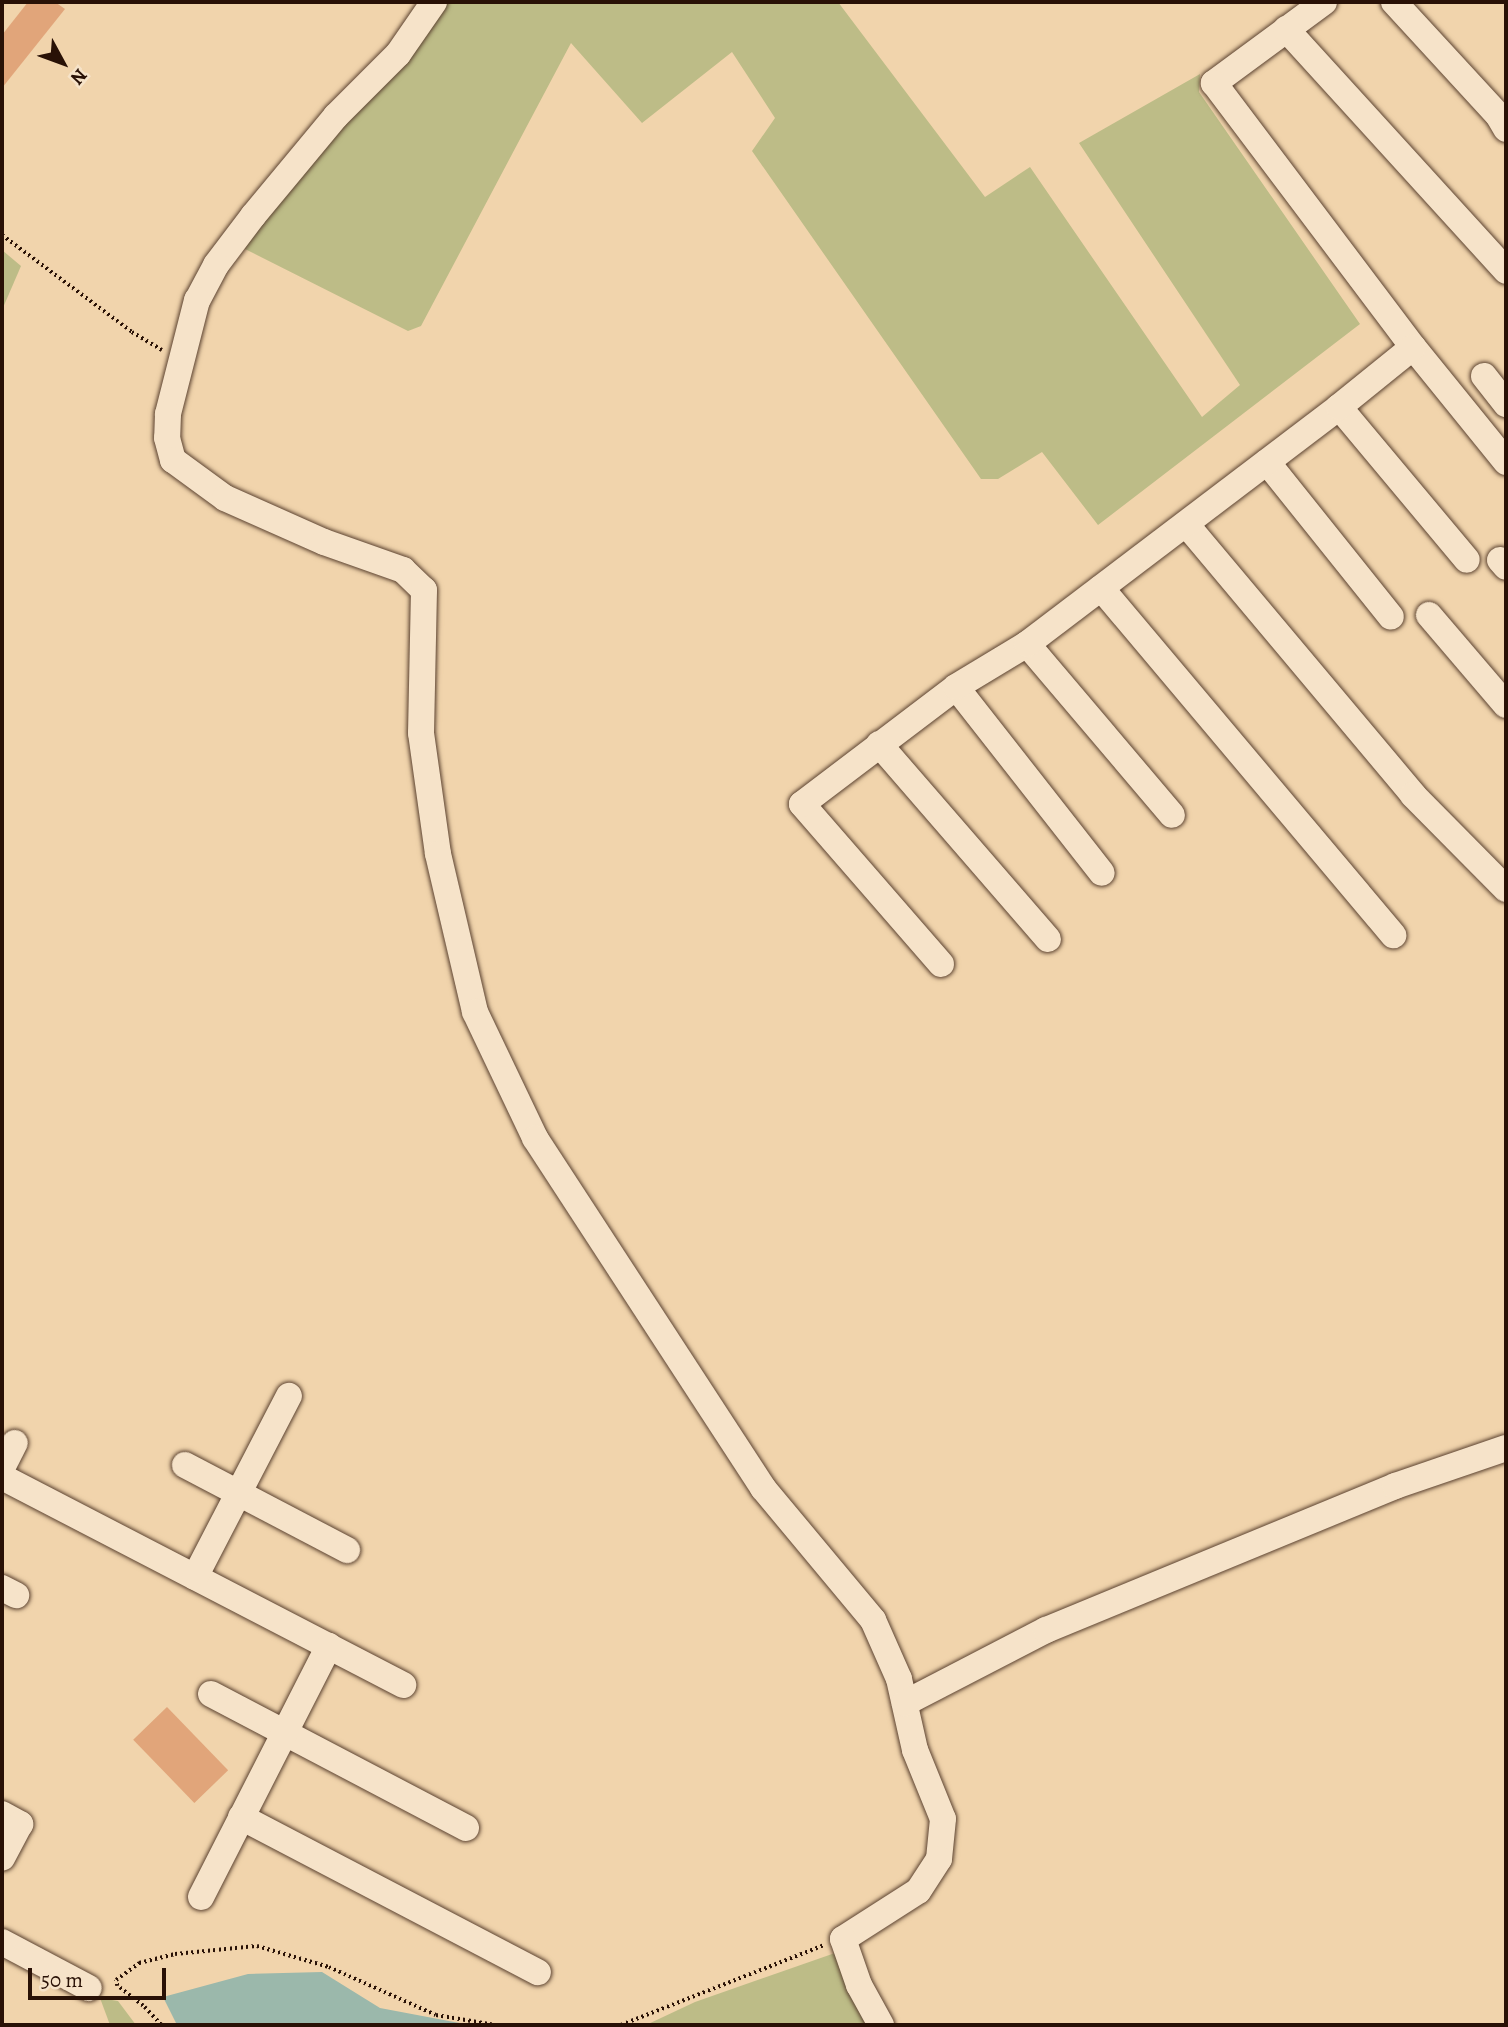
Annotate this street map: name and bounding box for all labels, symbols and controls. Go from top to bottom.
north arrow [28,28,98,98]
text: N [64,63,93,91]
scale bar [32,1954,170,1998]
text: 50 m [41,1966,83,1994]

